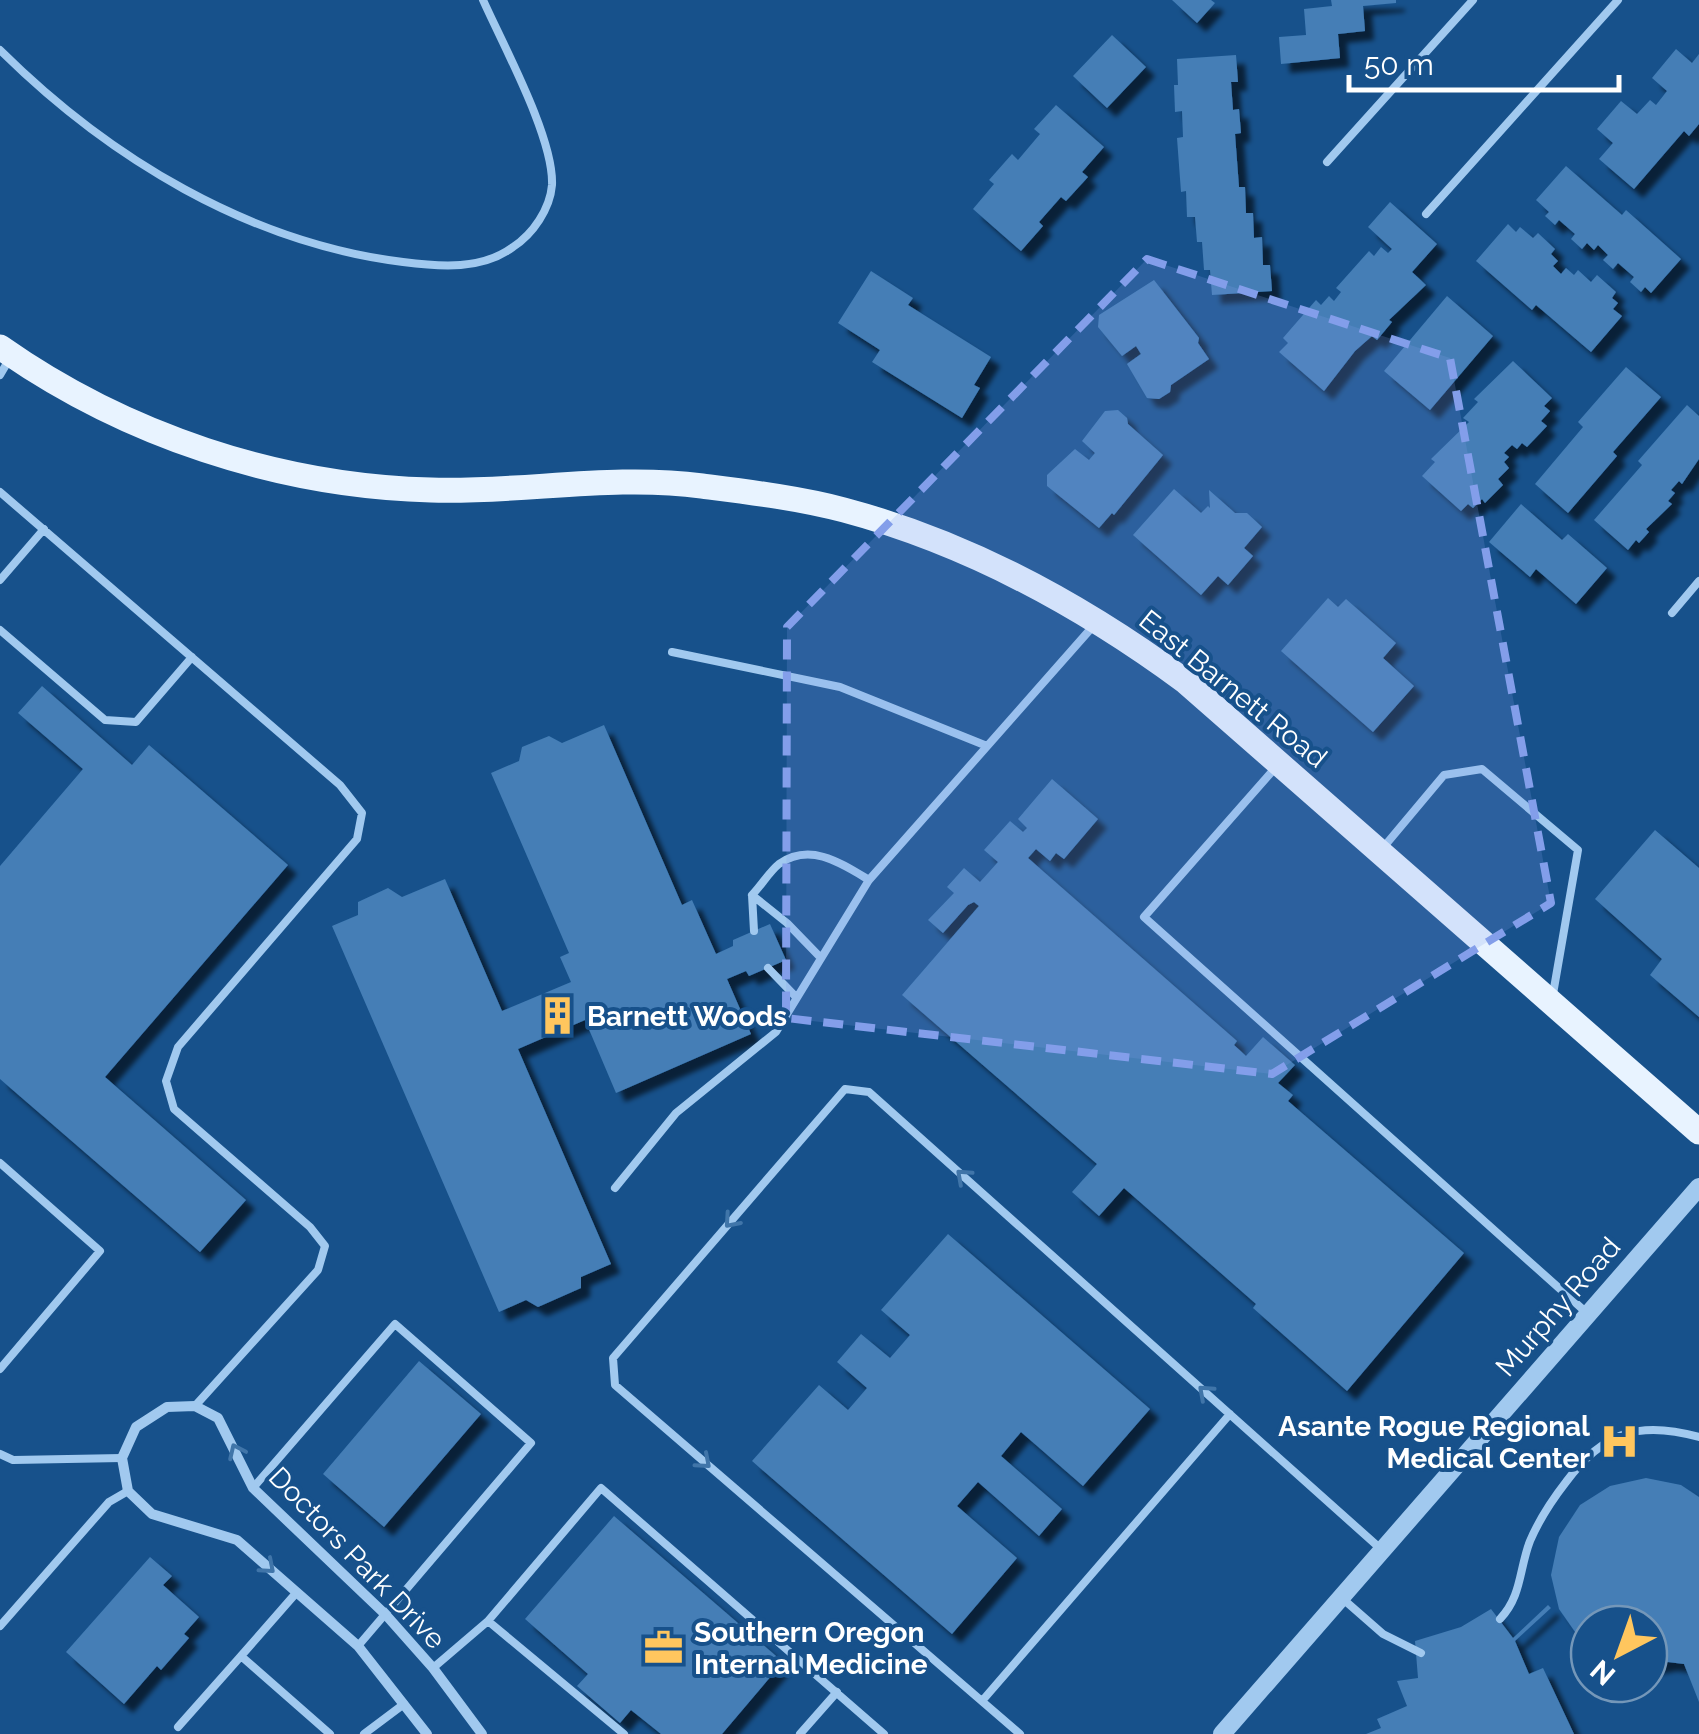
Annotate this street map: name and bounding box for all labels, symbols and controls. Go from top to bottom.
scale bar [1349,30,1619,92]
text: 50 m [1364,47,1434,82]
street label: East Barnett Road [1133,603,1333,775]
building icon: Barnett Woods [536,995,578,1037]
place label: Barnett Woods [587,1000,787,1033]
one-way arrow [956,1169,975,1187]
one-way arrow [724,1210,742,1228]
street label: Murphy Road [1489,1231,1627,1383]
one-way arrow [1198,1386,1217,1404]
place label: Asante Rogue Regional Medical Center [1278,1410,1590,1475]
hospital icon: Asante Rogue Regional Medical Center [1599,1421,1641,1463]
one-way arrow [229,1444,249,1462]
one-way arrow [692,1450,710,1468]
street label: Doctors Park Drive [262,1460,452,1656]
one-way arrow [256,1556,275,1574]
north arrow [1569,1604,1669,1704]
place label: Southern Oregon Internal Medicine [694,1616,928,1681]
office icon: Southern Oregon Internal Medicine [643,1627,685,1669]
text: N [1584,1653,1622,1692]

